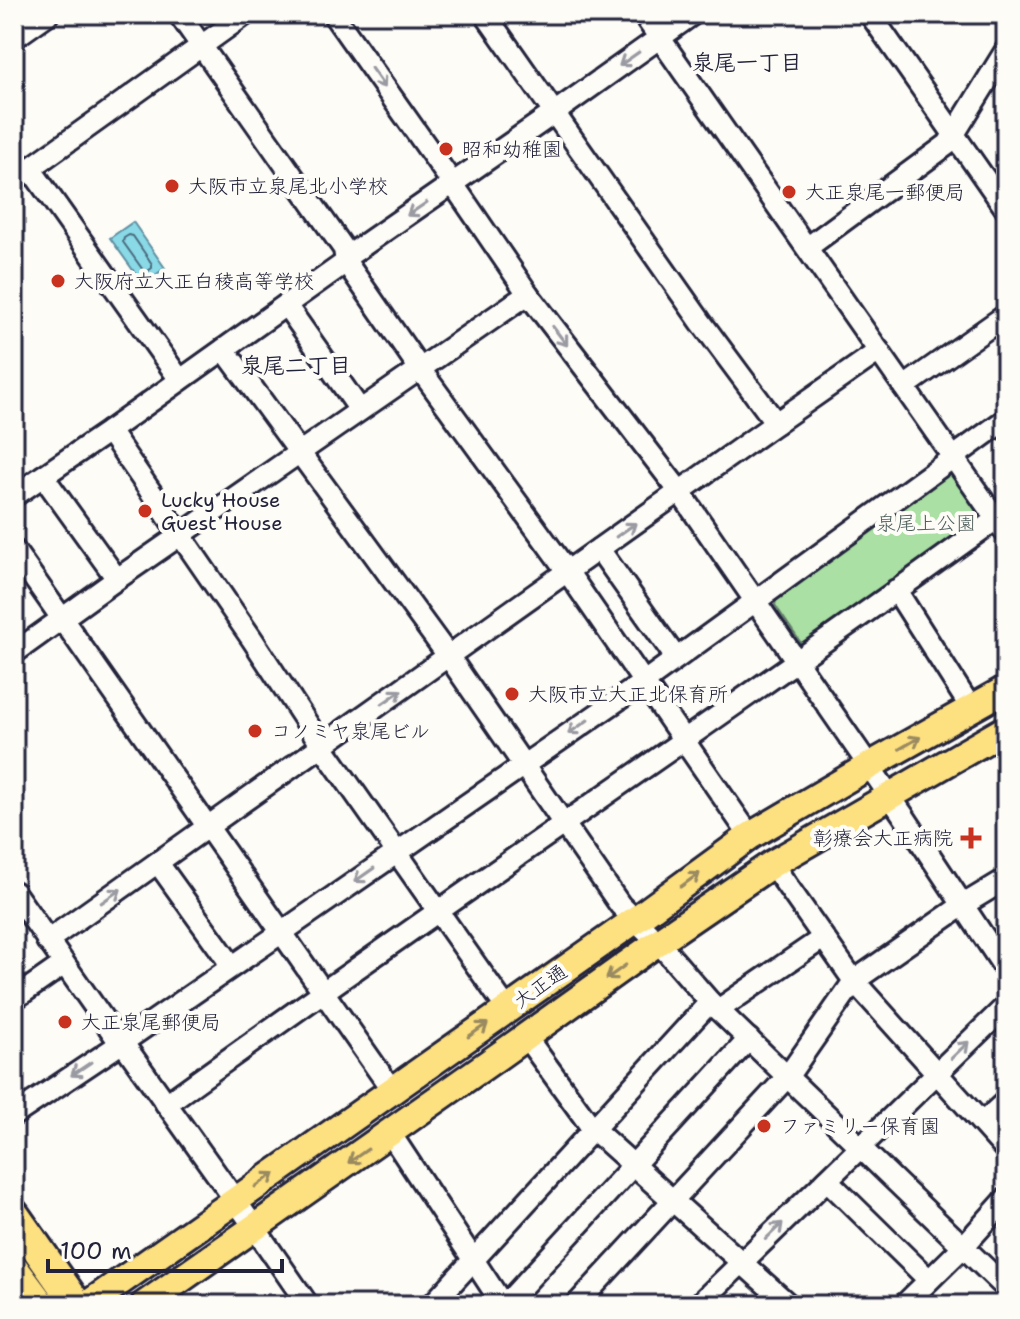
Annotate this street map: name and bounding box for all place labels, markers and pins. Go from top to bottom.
place label: 昭和幼稚園 [462,136,562,162]
marker: 昭和幼稚園 [437,140,455,158]
place label: 大阪市立泉尾北小学校 [188,173,388,199]
marker: 大阪市立泉尾北小学校 [163,177,181,195]
place label: 大正泉尾一郵便局 [805,179,965,205]
marker: 大正泉尾一郵便局 [780,183,798,201]
place label: 大阪府立大正白稜高等学校 [74,268,314,294]
marker: 大阪府立大正白稜高等学校 [49,272,67,290]
place label: Lucky House Guest House [161,487,282,536]
marker: Lucky House Guest House [136,502,154,520]
place label: 大阪市立大正北保育所 [528,681,728,707]
marker: 大阪市立大正北保育所 [503,685,521,703]
place label: コノミヤ泉尾ビル [271,718,430,744]
marker: コノミヤ泉尾ビル [246,722,264,740]
place label: 彰療会大正病院 [813,825,953,851]
marker: 彰療会大正病院 [960,827,982,849]
place label: 大正泉尾郵便局 [81,1009,221,1035]
marker: 大正泉尾郵便局 [56,1013,74,1031]
place label: ファミリー保育園 [780,1113,940,1139]
marker: ファミリー保育園 [755,1117,773,1135]

